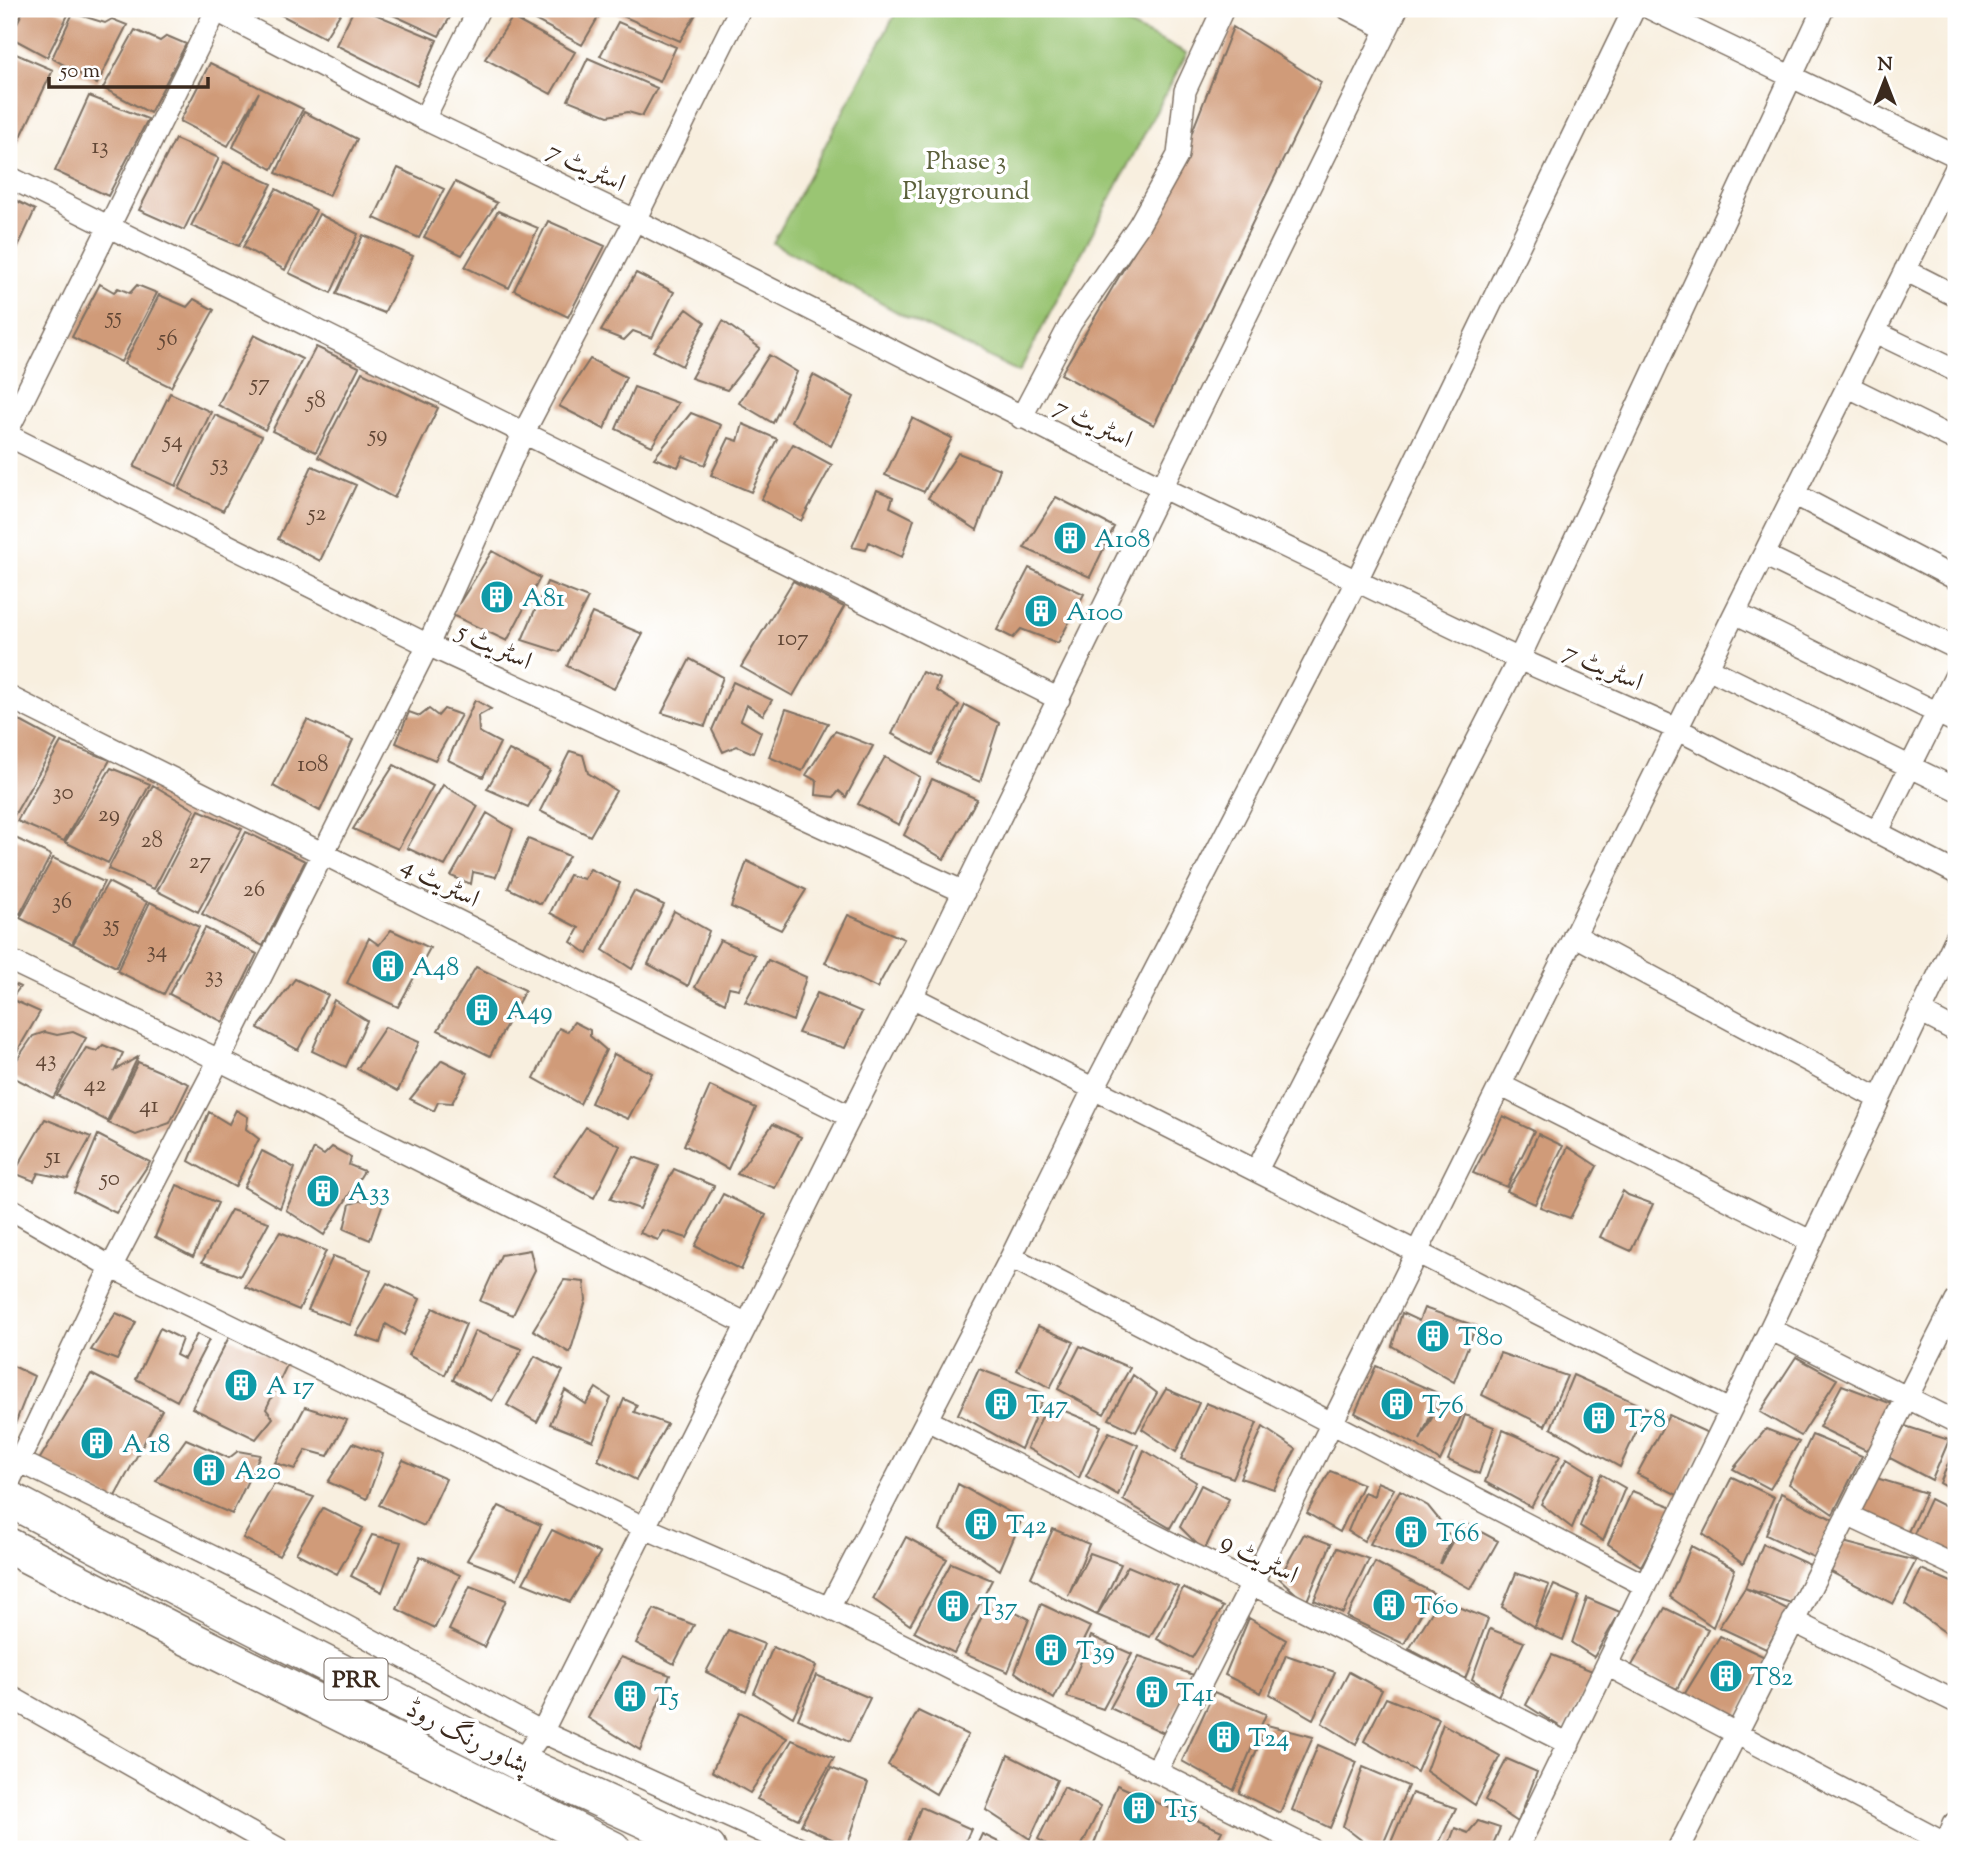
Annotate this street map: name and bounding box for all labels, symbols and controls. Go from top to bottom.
scale bar [49,46,208,90]
north arrow [1850,46,1920,116]
text: N [1877,52,1893,79]
text: 50 m [59,57,100,87]
house number: 13 [91,131,109,164]
street label: اسٹریٹ 7 [540,133,631,203]
park label: Phase 3 Playground [902,144,1030,211]
house number: 55 [104,301,122,334]
house number: 56 [156,323,178,356]
house number: 57 [248,368,270,401]
house number: 58 [304,385,326,418]
street label: اسٹریٹ 7 [1047,389,1138,459]
house number: 59 [366,419,388,452]
house number: 54 [161,425,183,458]
house number: 53 [209,448,229,481]
house number: 52 [306,498,327,531]
building icon: A108 [1051,519,1089,557]
place label: A108 [1094,522,1150,559]
building icon: A81 [478,578,516,616]
place label: A81 [522,581,565,618]
building icon: A100 [1022,592,1060,630]
place label: A100 [1066,595,1123,632]
street label: اسٹریٹ 5 [448,613,538,681]
house number: 107 [777,623,809,656]
street label: اسٹریٹ 7 [1557,634,1648,702]
house number: 108 [297,749,329,782]
house number: 30 [52,777,74,810]
house number: 29 [98,799,120,832]
house number: 28 [141,825,163,858]
house number: 27 [189,846,212,879]
street label: اسٹریٹ 4 [394,848,485,919]
house number: 26 [243,874,265,907]
house number: 36 [52,886,72,919]
house number: 35 [102,909,120,942]
house number: 34 [147,935,167,968]
building icon: A48 [369,947,407,985]
place label: A48 [412,950,459,987]
house number: 33 [205,960,223,993]
building icon: A49 [463,991,501,1029]
place label: A49 [506,994,553,1031]
house number: 43 [36,1044,56,1077]
house number: 42 [84,1069,106,1102]
house number: 41 [139,1090,159,1123]
house number: 51 [43,1141,61,1174]
house number: 50 [98,1163,120,1196]
building icon: A33 [304,1172,342,1210]
place label: A33 [348,1175,390,1212]
building icon: T80 [1414,1317,1452,1355]
place label: T80 [1458,1320,1503,1357]
building icon: A 17 [222,1366,260,1404]
place label: A 17 [266,1369,315,1406]
building icon: T47 [982,1385,1020,1423]
building icon: T76 [1378,1385,1416,1423]
place label: T47 [1026,1388,1068,1425]
place label: T76 [1422,1388,1464,1425]
building icon: T78 [1580,1399,1618,1437]
place label: T78 [1624,1402,1666,1439]
building icon: A 18 [78,1424,116,1462]
place label: A 18 [122,1427,171,1464]
building icon: A20 [190,1451,228,1489]
place label: A20 [234,1454,281,1491]
building icon: T42 [962,1505,1000,1543]
place label: T42 [1006,1508,1047,1545]
building icon: T66 [1392,1513,1430,1551]
place label: T66 [1436,1516,1480,1553]
street label: اسٹریٹ 9 [1214,1524,1304,1594]
building icon: T60 [1370,1586,1408,1624]
building icon: T37 [934,1587,972,1625]
place label: T60 [1414,1589,1458,1626]
place label: T37 [978,1590,1018,1627]
building icon: T39 [1032,1631,1070,1669]
place label: T39 [1076,1634,1115,1671]
building icon: T82 [1707,1657,1745,1695]
road number: PRR [324,1658,388,1700]
place label: T82 [1750,1660,1793,1697]
building icon: T41 [1133,1673,1171,1711]
place label: T41 [1176,1676,1214,1713]
building icon: T5 [611,1677,649,1715]
place label: T5 [654,1680,679,1717]
street label: پشاور رنگ روڈ [399,1691,536,1786]
building icon: T24 [1205,1718,1243,1756]
place label: T24 [1248,1721,1289,1758]
building icon: T15 [1120,1789,1158,1827]
place label: T15 [1164,1792,1198,1829]

